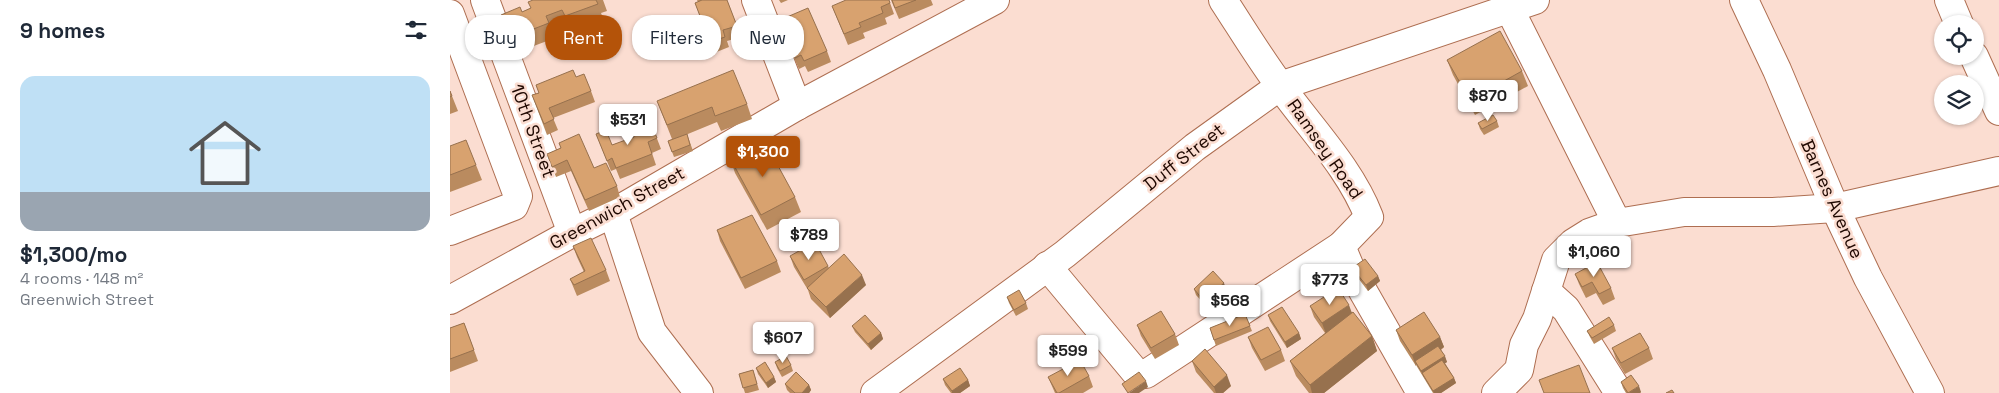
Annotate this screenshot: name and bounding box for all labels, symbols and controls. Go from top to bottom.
chip: Buy [465,15,535,60]
chip: Rent [545,15,622,60]
chip: Filters [632,15,721,60]
chip: New [731,15,804,60]
map controls [1934,15,1984,125]
button: locate [1934,15,1984,65]
icon: filters [402,16,430,44]
text: 9 homes [20,17,105,44]
button: layers [1934,75,1984,125]
pin: $870 [1458,80,1518,122]
street label: 10th Street [506,81,561,181]
text: $870 [1469,85,1507,106]
street label: Ramsey Road [1282,94,1368,203]
pin: $531 [598,104,658,146]
icon: home [180,108,270,198]
text: $531 [610,109,646,130]
street label: Duff Street [1139,118,1229,195]
pin: $1,300 [722,136,804,178]
street label: Barnes Avenue [1796,136,1869,262]
text: $1,300 [737,141,789,162]
street label: Greenwich Street [545,161,688,254]
pin: $789 [779,218,839,261]
text: $789 [790,224,828,245]
pin: $1,060 [1553,236,1635,278]
text: $1,300/mo [20,241,127,268]
text: $1,060 [1568,241,1620,262]
pin: $773 [1300,264,1360,306]
text: 4 rooms · 148 m² [20,268,143,289]
text: $773 [1311,269,1349,290]
pin: $568 [1200,284,1260,327]
text: Greenwich Street [20,289,154,310]
text: $568 [1211,290,1249,311]
pin: $607 [753,322,813,364]
text: $607 [764,327,802,348]
pin: $599 [1038,334,1098,377]
text: $599 [1048,340,1088,361]

